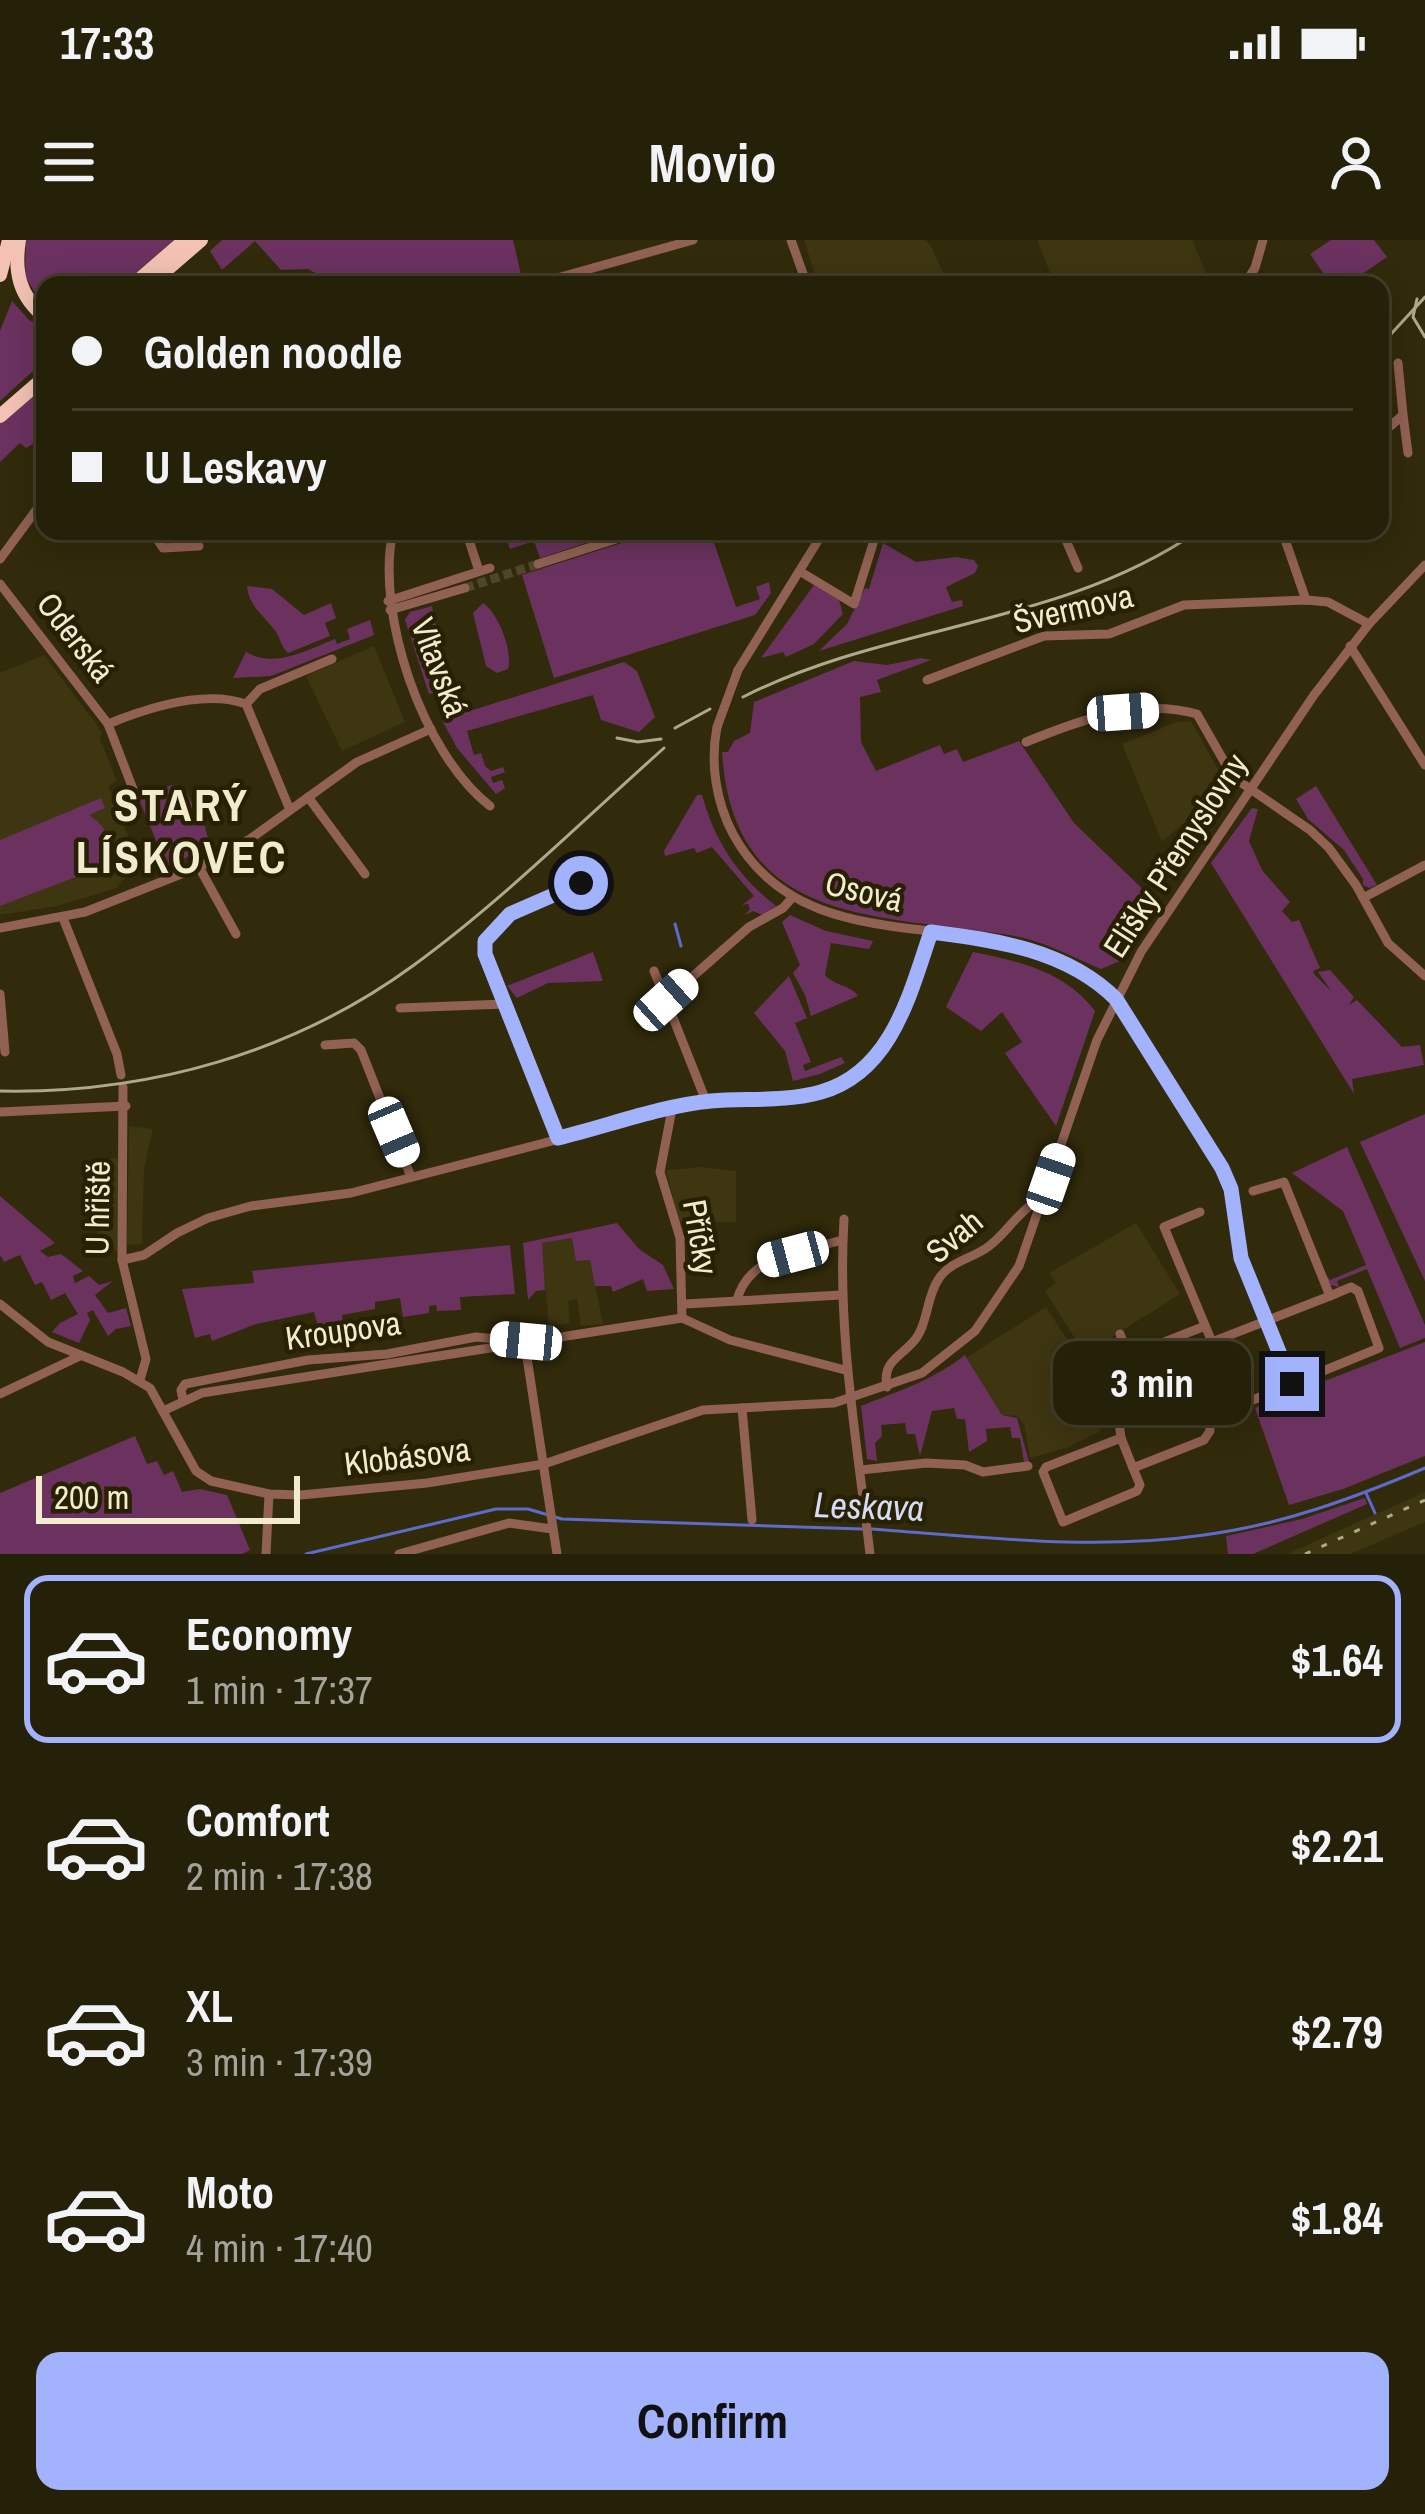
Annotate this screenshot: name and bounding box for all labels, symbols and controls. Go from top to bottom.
text: 17:33 [60,12,154,73]
text: Movio [649,126,776,199]
icon: menu [36,129,102,195]
icon: person [1323,129,1389,195]
text: Golden noodle [144,321,402,382]
text: U Leskavy [144,436,327,497]
street label: Švermova [1009,573,1137,643]
street label: Oderská [27,583,125,691]
street label: Vltavská [401,611,479,723]
car [1086,692,1160,732]
street label: Elišky Přemyslovny [1093,744,1258,965]
district label: STARÝ LÍSKOVEC [76,774,288,887]
route start [554,856,608,910]
street label: Osová [821,860,907,922]
car [627,963,705,1037]
car [363,1092,425,1172]
car [1022,1139,1080,1219]
street label: U hřiště [74,1160,120,1256]
street label: Příčky [673,1196,729,1278]
street label: Svah [916,1199,992,1273]
car [754,1227,832,1281]
street label: Kroupova [283,1300,403,1360]
car [489,1320,563,1362]
callout: 3 min [1052,1342,1250,1426]
text: 3 min [1110,1357,1194,1409]
route end [1265,1357,1319,1411]
street label: Klobásova [342,1426,472,1486]
scale bar [36,1470,300,1523]
text: 200 m [54,1475,129,1519]
water label: Leskava [813,1480,925,1532]
text: Economy [186,1603,352,1664]
icon: car [42,1605,150,1713]
text: $1.64 [1291,1629,1383,1690]
text: 1 min · 17:37 [186,1664,373,1716]
text: Comfort [186,1789,329,1850]
icon: car [42,1791,150,1899]
text: $2.21 [1291,1815,1383,1876]
text: 2 min · 17:38 [186,1850,373,1902]
text: XL [186,1975,233,2036]
icon: car [42,1977,150,2085]
text: $2.79 [1291,2001,1383,2062]
text: 3 min · 17:39 [186,2036,373,2088]
text: Moto [186,2161,274,2222]
icon: car [42,2163,150,2271]
text: $1.84 [1291,2187,1383,2248]
text: 4 min · 17:40 [186,2222,373,2274]
button: Confirm [36,2352,1389,2490]

